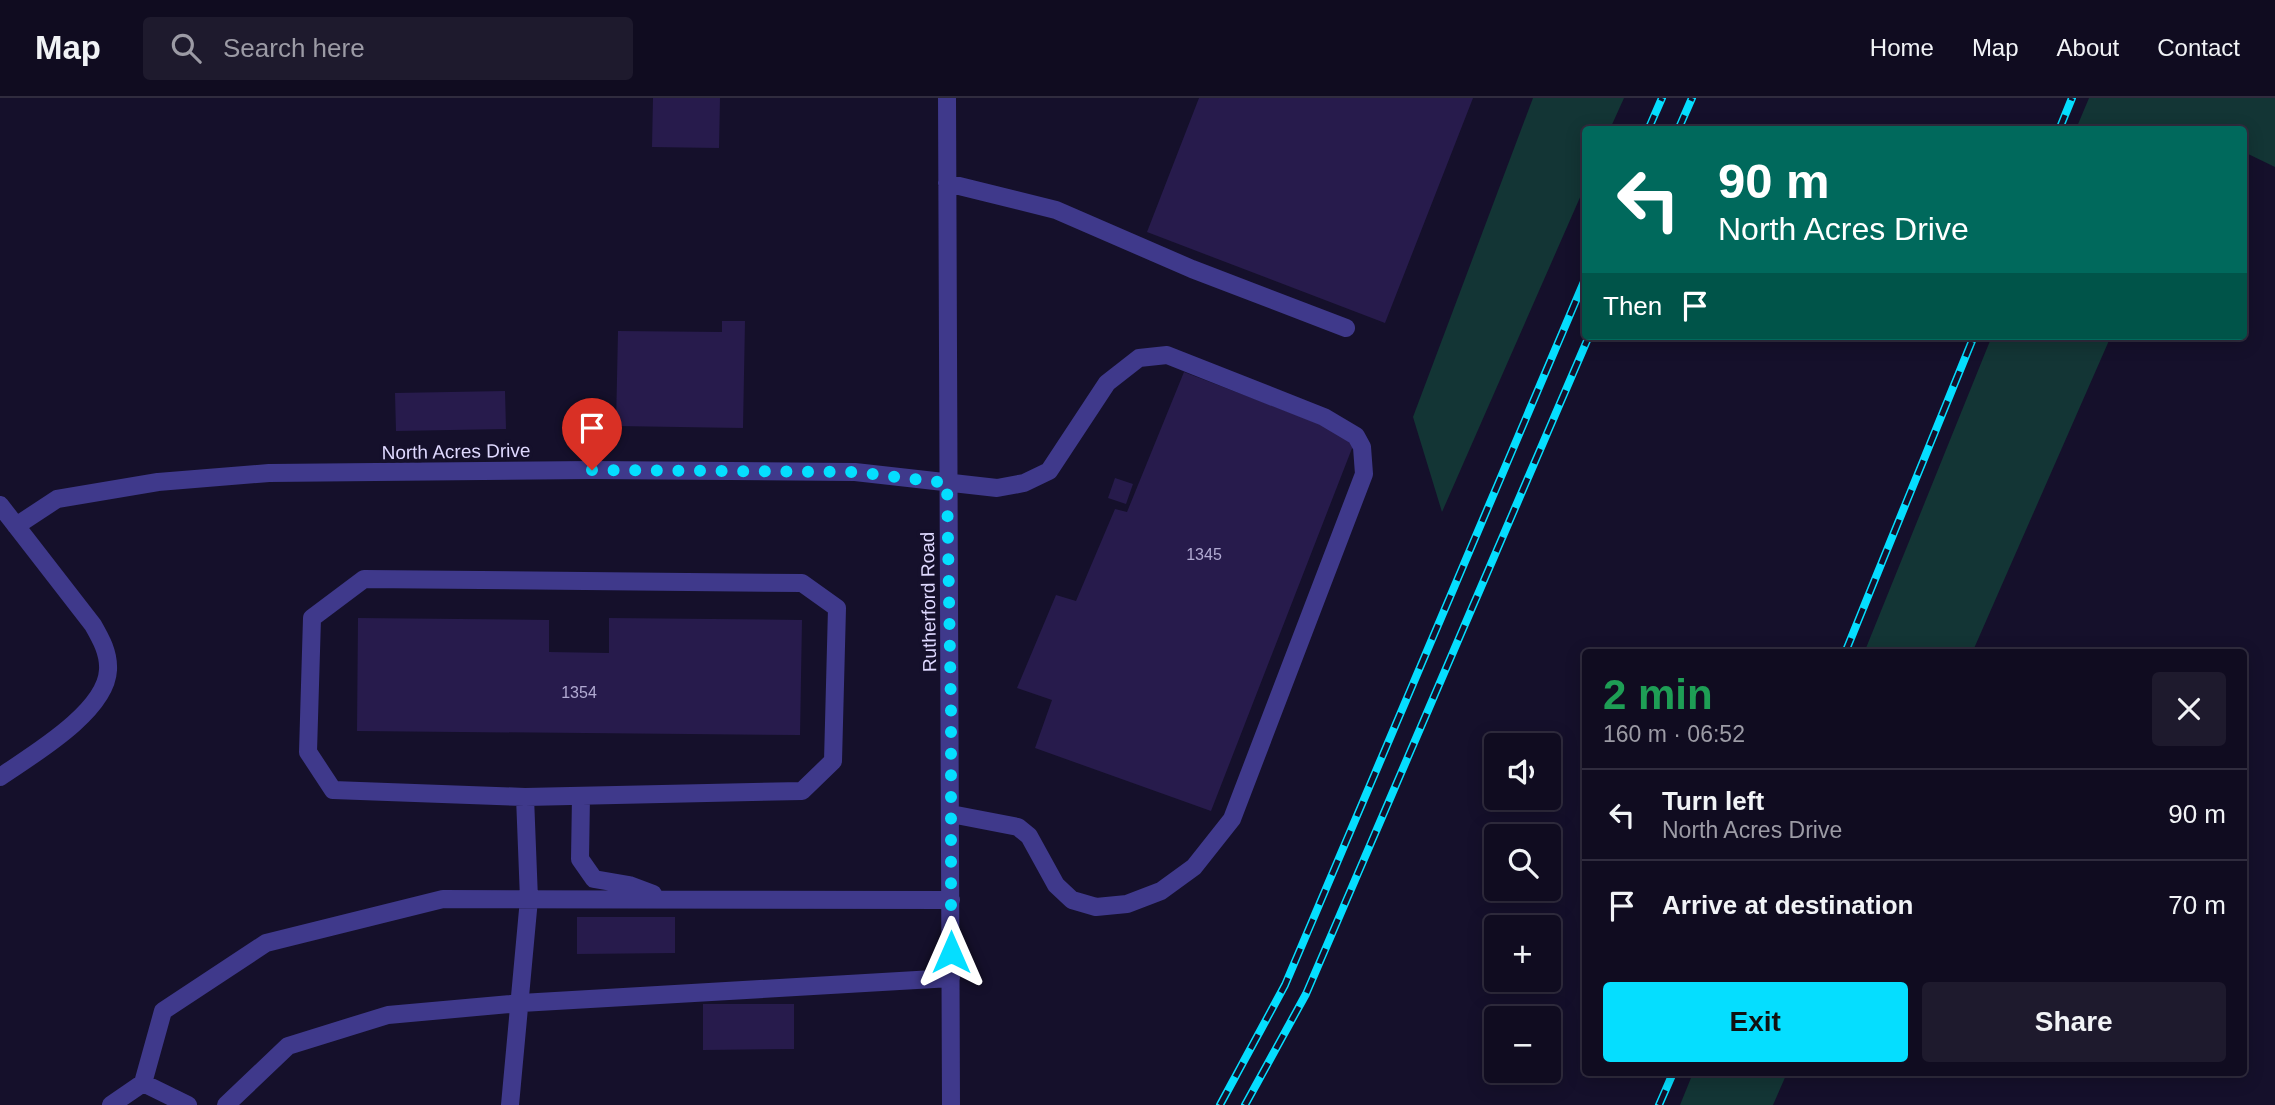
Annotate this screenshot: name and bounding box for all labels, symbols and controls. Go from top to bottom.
search box [143,17,633,80]
text: Map [35,29,101,66]
icon: search [167,29,205,67]
text: Search here [223,33,365,63]
text: Home [1870,34,1934,61]
text: Map [1972,34,2019,61]
text: About [2057,34,2119,61]
text: Contact [2157,34,2240,61]
icon: left [1603,154,1694,245]
text: 90 m [1718,154,1830,208]
text: North Acres Drive [1718,211,1969,247]
icon: arrive [1676,287,1714,325]
text: Then [1603,291,1662,321]
pin [562,398,622,470]
icon: arrive [573,409,611,447]
street label: North Acres Drive [381,440,531,463]
street label: Rutherford Road [917,532,940,672]
house number: 1345 [1186,546,1222,563]
text: 2 min [1603,671,1713,718]
button: close [2152,672,2226,746]
house number: 1354 [561,684,597,701]
text: 160 m · 06:52 [1603,721,1745,747]
map controls [1484,733,1561,1083]
button: sound [1484,733,1561,810]
text: Turn left [1662,786,1764,816]
icon: left [1603,796,1641,834]
text: 90 m [2168,799,2226,829]
text: North Acres Drive [1662,817,1842,843]
button: search [1484,824,1561,901]
icon: arrive [1603,887,1641,925]
text: Arrive at destination [1662,890,1913,920]
text: 70 m [2168,890,2226,920]
position arrow [914,915,988,989]
button: + [1484,915,1561,992]
button: Exit [1603,982,1908,1062]
button: Share [1922,982,2226,1062]
button: − [1484,1006,1561,1083]

